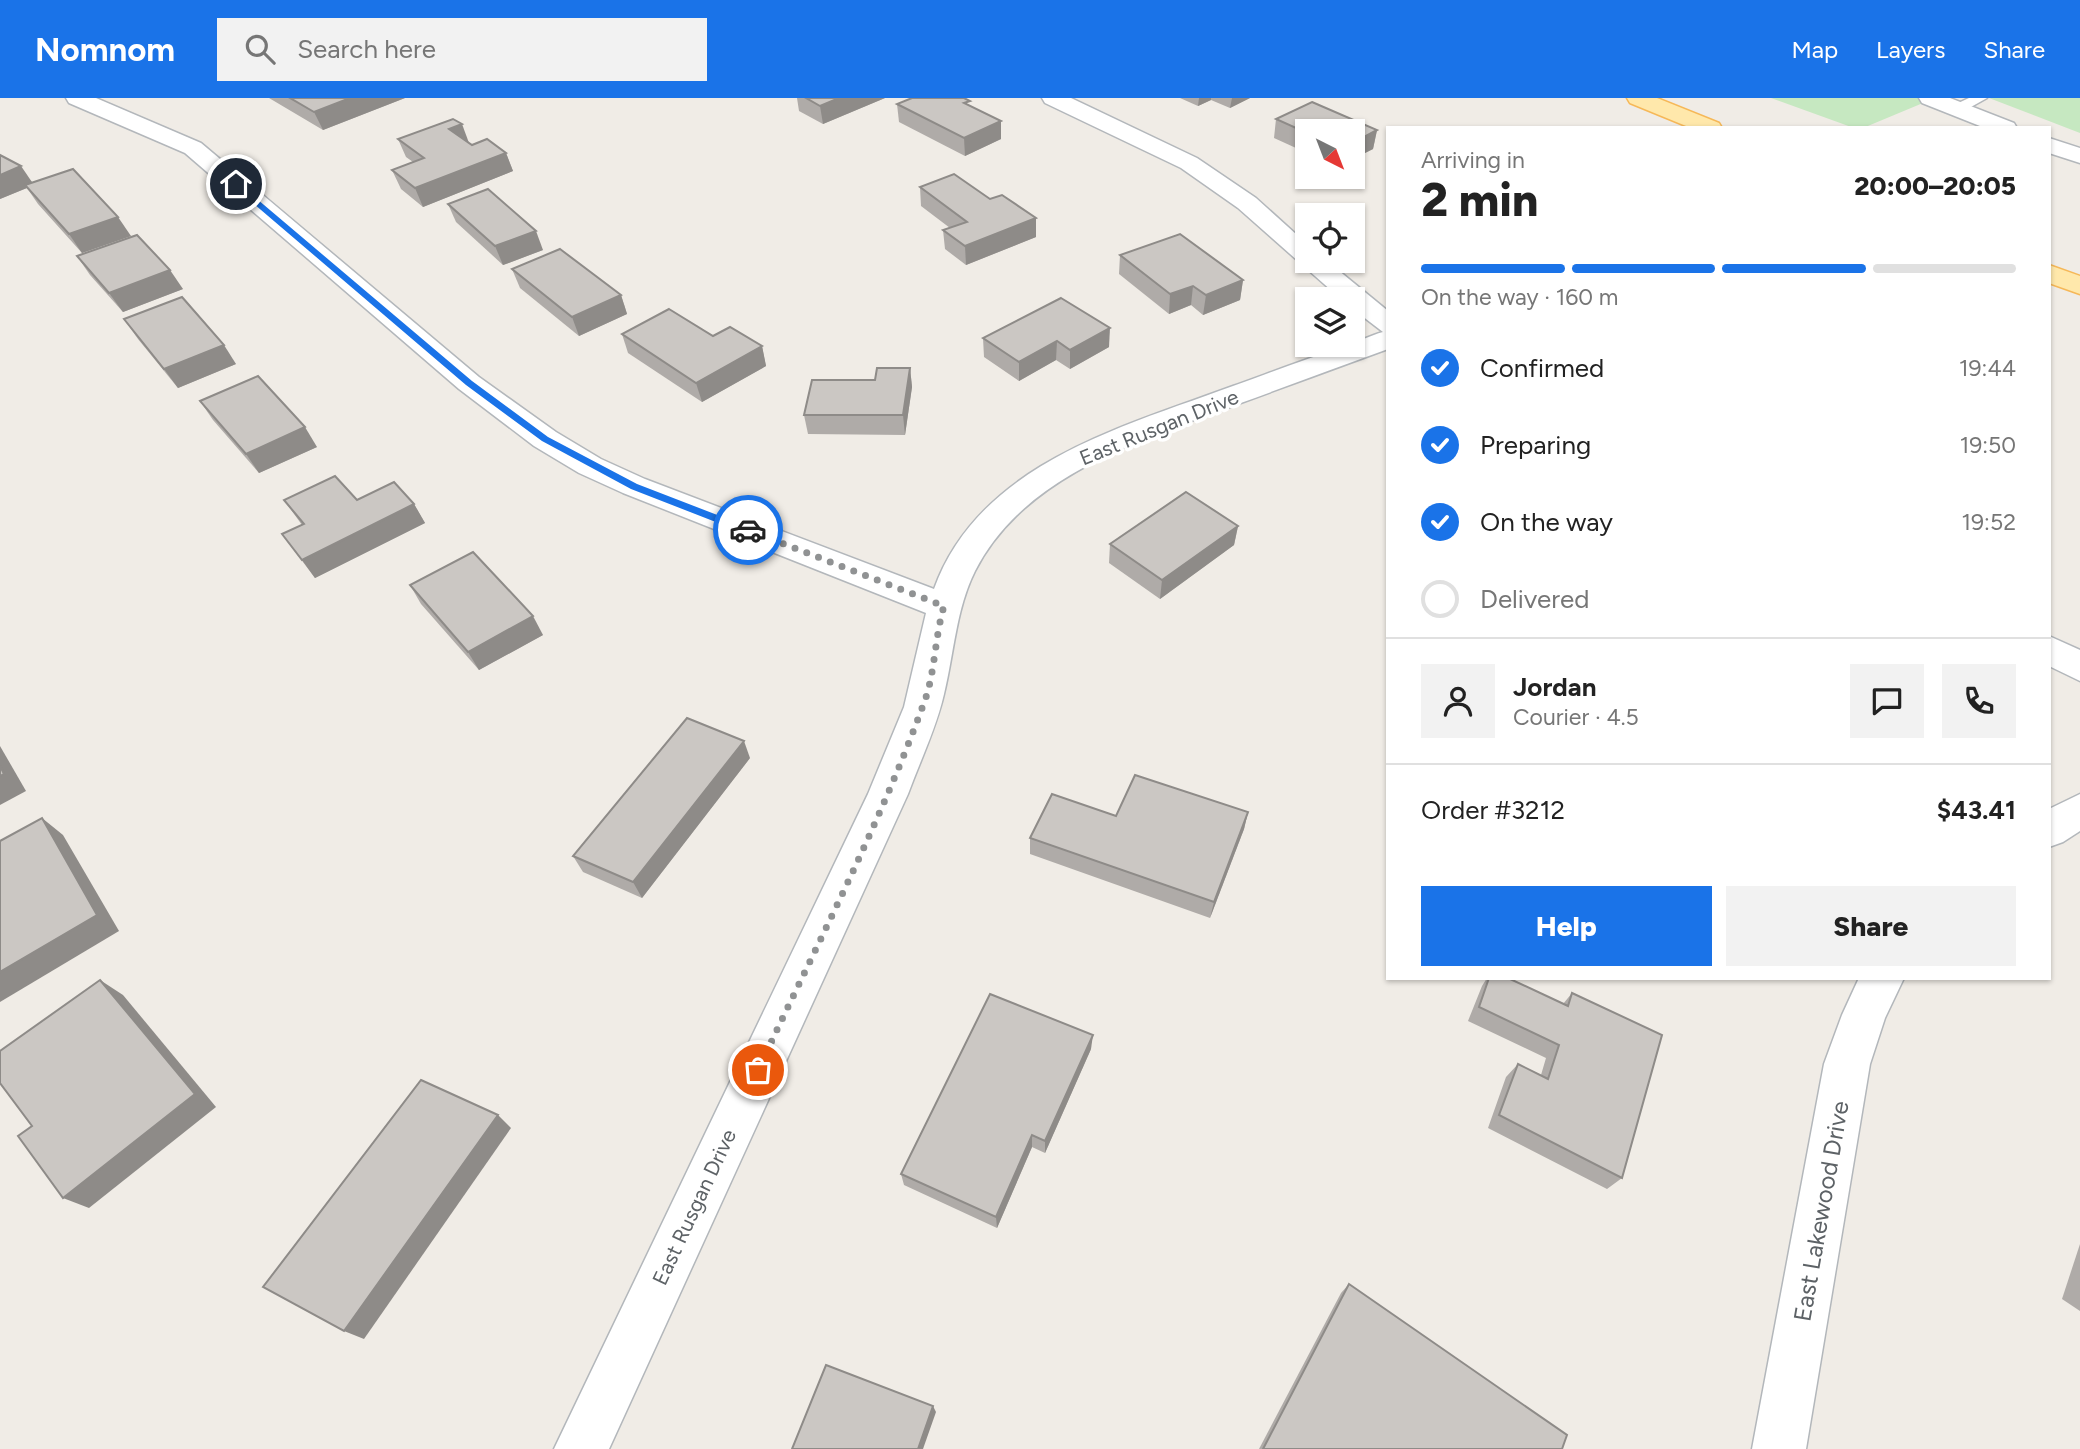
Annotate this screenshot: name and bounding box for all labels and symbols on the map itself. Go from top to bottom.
north arrow [1295,119,1365,189]
pin [206,154,266,214]
street label: East Rusgan Drive [1076,384,1242,470]
courier [713,495,783,565]
pin [728,1040,788,1100]
street label: East Lakewood Drive [1787,1098,1855,1324]
street label: East Rusgan Drive [647,1125,741,1289]

